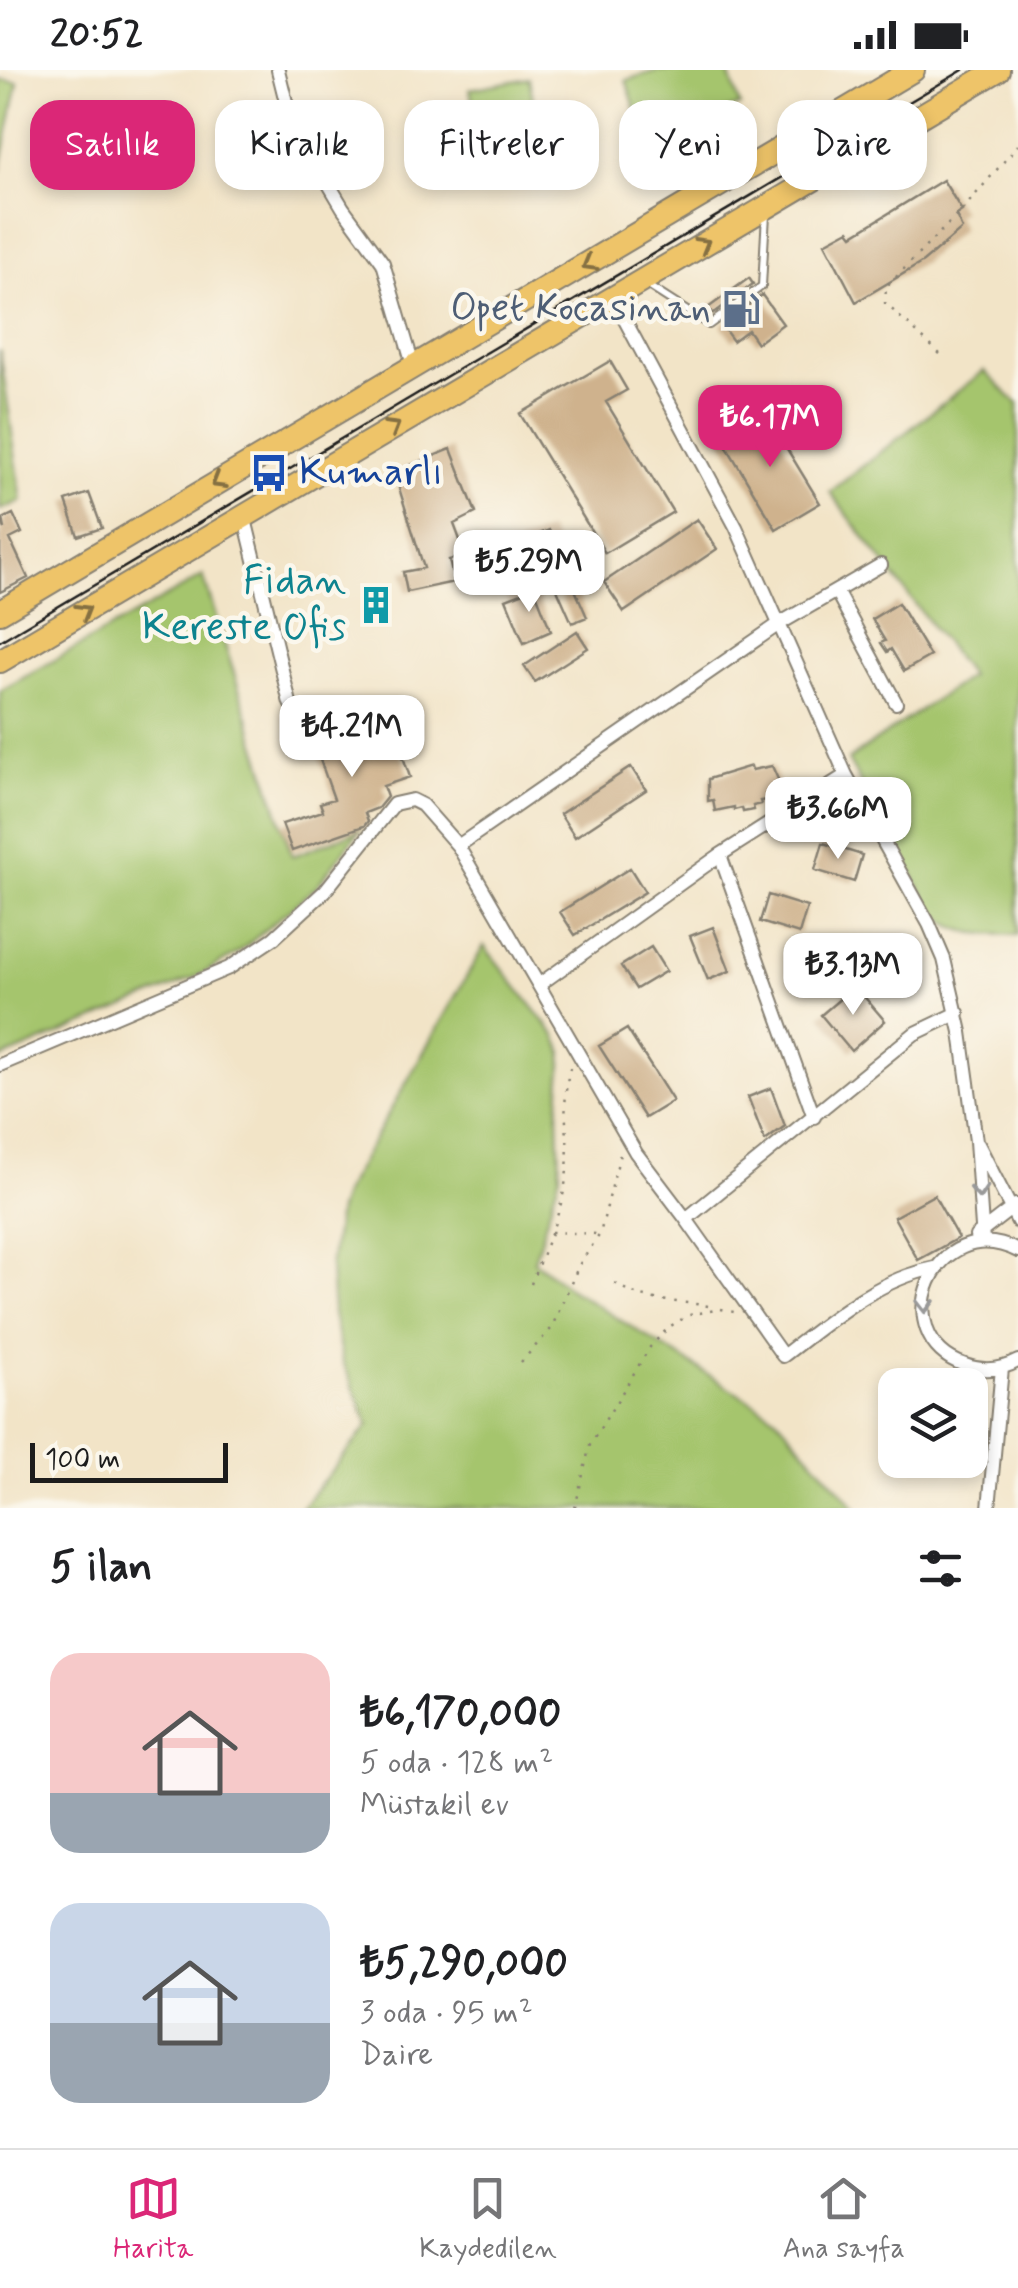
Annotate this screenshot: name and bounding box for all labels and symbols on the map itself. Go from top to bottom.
one-way arrow [693,237,711,256]
one-way arrow [582,252,600,272]
place label: Opet Kocasinan [450,283,711,335]
fuel station icon: Opet Kocasinan [720,288,762,330]
pin: ₺6.17M [689,385,851,470]
one-way arrow [382,420,400,439]
place label: Kumarlı [299,447,443,499]
bus stop icon: Kumarlı [248,452,290,494]
one-way arrow [211,470,229,489]
pin: ₺5.29M [448,530,610,615]
place label: Fidan Kereste Ofis [142,556,346,654]
building icon: Fidan Kereste Ofis [355,584,397,626]
one-way arrow [73,604,91,623]
pin: ₺4.21M [271,695,433,780]
pin: ₺3.66M [757,777,919,862]
pin: ₺3.13M [772,933,934,1018]
one-way arrow [967,1184,989,1200]
one-way arrow [914,1298,936,1314]
scale bar [30,1438,228,1482]

